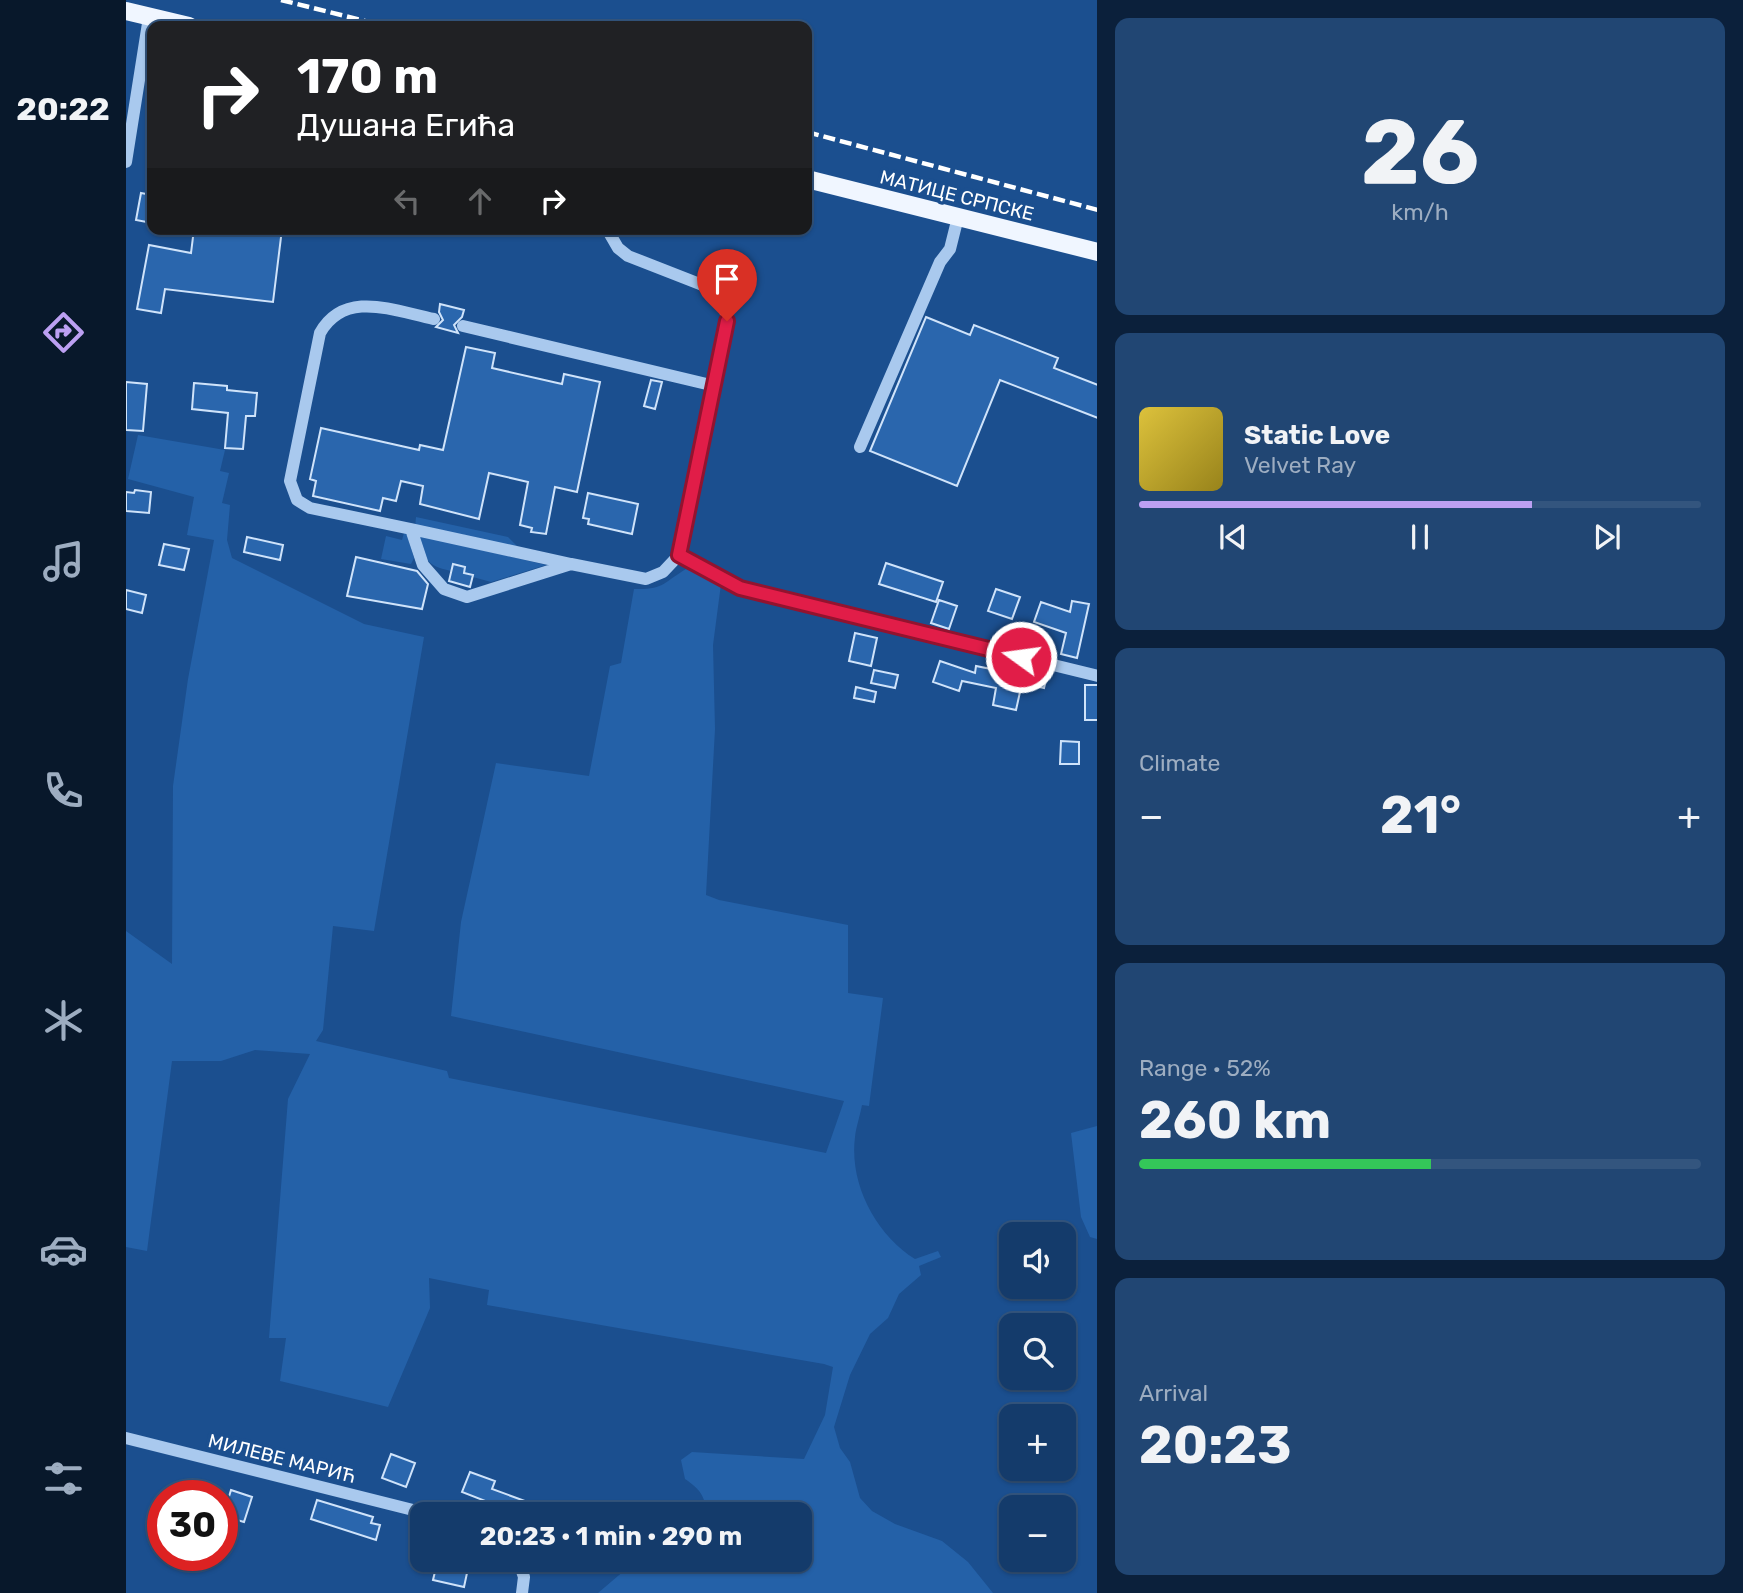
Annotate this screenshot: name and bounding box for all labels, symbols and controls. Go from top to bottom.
text: 170 m [297,47,438,105]
icon: right [182,49,273,140]
text: 20:22 [16,90,110,128]
text: 26 [1361,98,1479,206]
text: Душана Егића [297,106,515,144]
street label: МАТИЦЕ СРПСКЕ [878,165,1036,226]
icon: left [388,182,426,220]
icon: ahead [461,182,499,220]
icon: right [534,182,572,220]
text: km/h [1391,198,1449,226]
pin [697,249,757,321]
icon: arrive [708,260,746,298]
icon: directions [39,308,88,357]
text: Static Love [1244,420,1390,451]
text: Velvet Ray [1244,451,1356,479]
icon: previous [1214,518,1252,556]
icon: pause [1401,518,1439,556]
icon: next [1588,518,1626,556]
icon: music [39,537,88,586]
position arrow [984,620,1058,694]
text: Climate [1139,749,1220,777]
icon: phone [39,766,88,815]
text: 21° [1380,784,1461,846]
text: − [1139,793,1164,839]
text: + [1677,793,1701,839]
icon: climate [39,996,88,1045]
text: Range · 52% [1139,1054,1271,1082]
text: 260 km [1139,1089,1331,1151]
map controls [999,1222,1076,1572]
button: sound [999,1222,1076,1299]
icon: car [39,1225,88,1274]
button: search [999,1313,1076,1390]
text: Arrival [1139,1379,1208,1407]
button: + [999,1404,1076,1481]
text: 20:23 [1139,1414,1291,1476]
street label: МИЛЕВЕ МAРИЋ [206,1429,358,1488]
icon: filters [39,1454,88,1503]
speed limit sign: 30 [147,1480,238,1571]
button: − [999,1495,1076,1572]
text: 20:23 · 1 min · 290 m [480,1521,742,1552]

